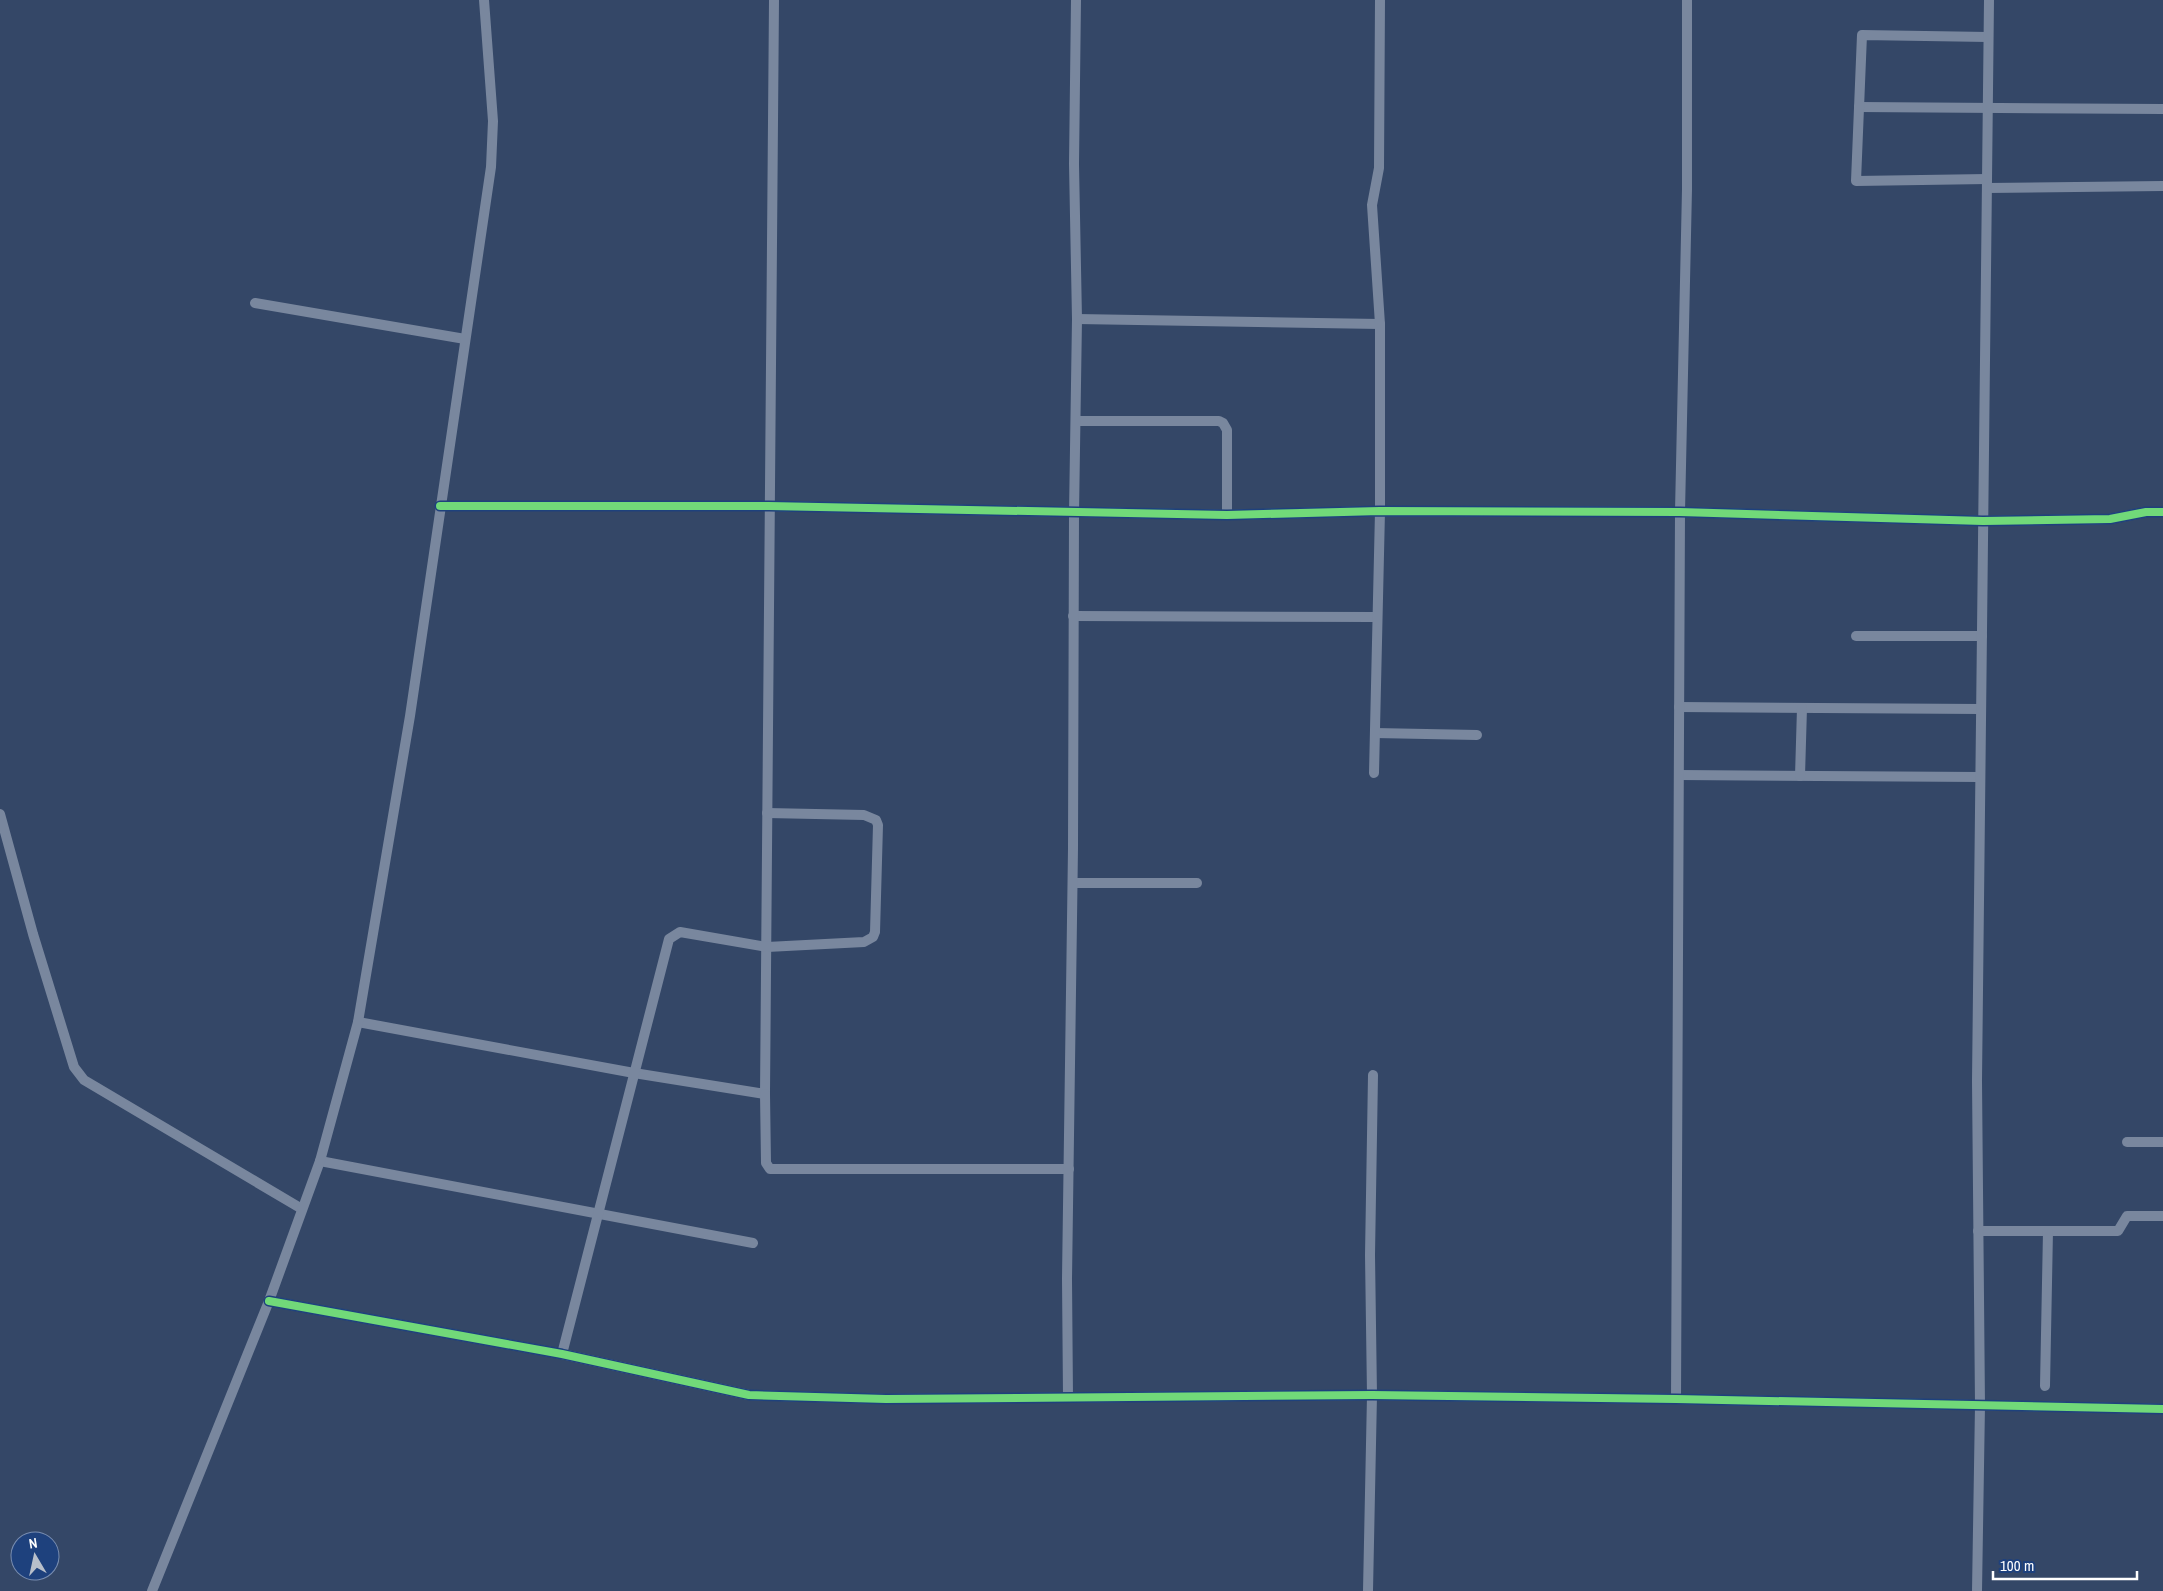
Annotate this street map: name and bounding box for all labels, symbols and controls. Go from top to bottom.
north arrow [10,1531,60,1581]
text: N [27,1534,38,1553]
scale bar [1993,1548,2137,1580]
text: 100 m [2000,1555,2034,1576]

